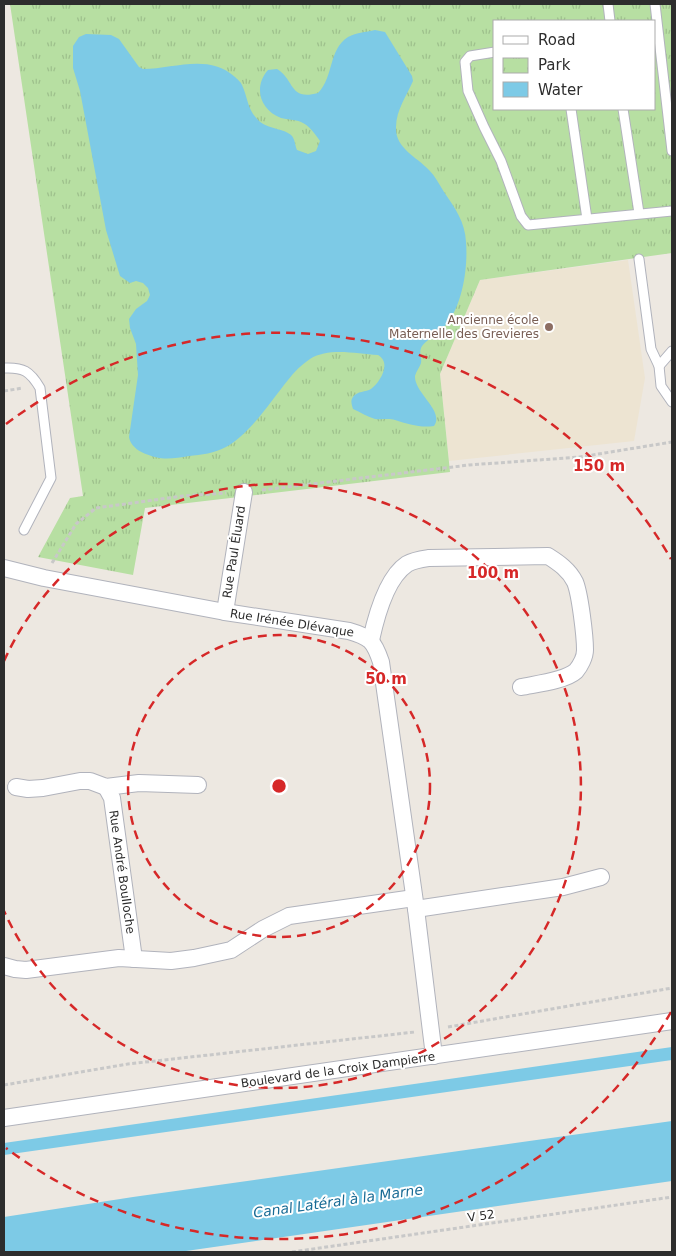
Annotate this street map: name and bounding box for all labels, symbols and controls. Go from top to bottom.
legend [493,20,656,110]
text: Road [538,31,576,49]
text: Park [538,56,571,74]
text: Water [538,81,583,99]
place label: Ancienne école Maternelle des Grevieres [389,313,539,341]
marker: Ancienne école Maternelle des Grevieres [543,321,555,333]
text: 150 m [573,457,625,475]
street label: Rue Paul Éluard [219,505,248,599]
text: 100 m [467,564,519,582]
street label: Rue Irénée Dlévaque [229,606,355,640]
text: 50 m [365,670,407,688]
centre of rings [270,777,288,795]
street label: Rue André Boulloche [106,809,138,935]
street label: Boulevard de la Croix Dampierre [240,1049,436,1091]
water label: Canal Latéral à la Marne [252,1181,424,1221]
street label: V 52 [467,1207,495,1225]

